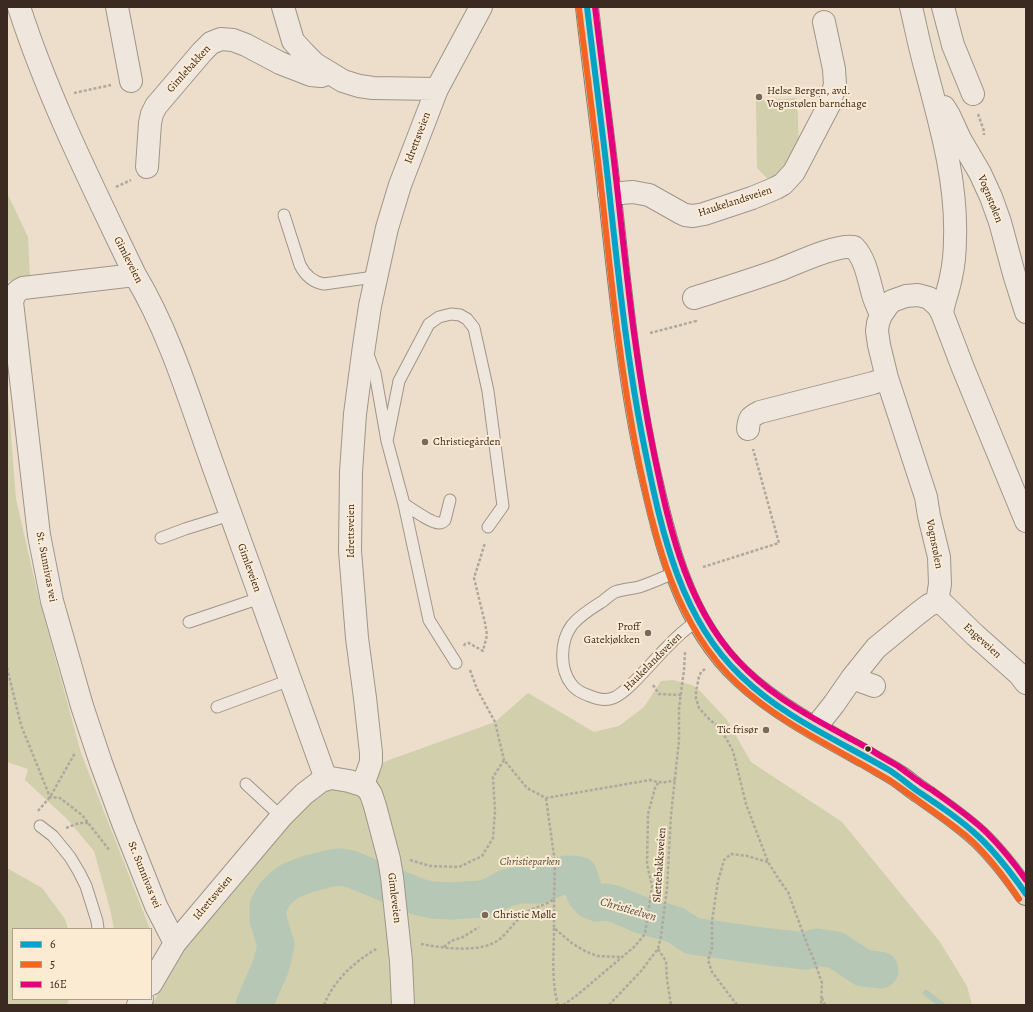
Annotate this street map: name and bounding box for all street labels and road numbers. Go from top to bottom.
street label: Gimlebakken [164,43,214,95]
street label: Idrettsveien [402,110,434,166]
street label: Vognstølen [975,173,1005,225]
street label: Haukelandsveien [696,184,774,220]
street label: Gimleveien [111,234,145,286]
street label: Idrettsveien [344,504,358,558]
street label: Vognstølen [923,518,945,570]
street label: St. Sunnivas vei [33,531,59,603]
street label: Gimleveien [234,542,264,594]
street label: Engeveien [960,621,1004,661]
street label: Haukelandsveien [621,630,685,694]
street label: Slettebakksveien [651,827,669,903]
street label: St. Sunnivas vei [125,840,163,910]
street label: Gimleveien [384,872,404,924]
street label: Idrettsveien [191,873,235,923]

